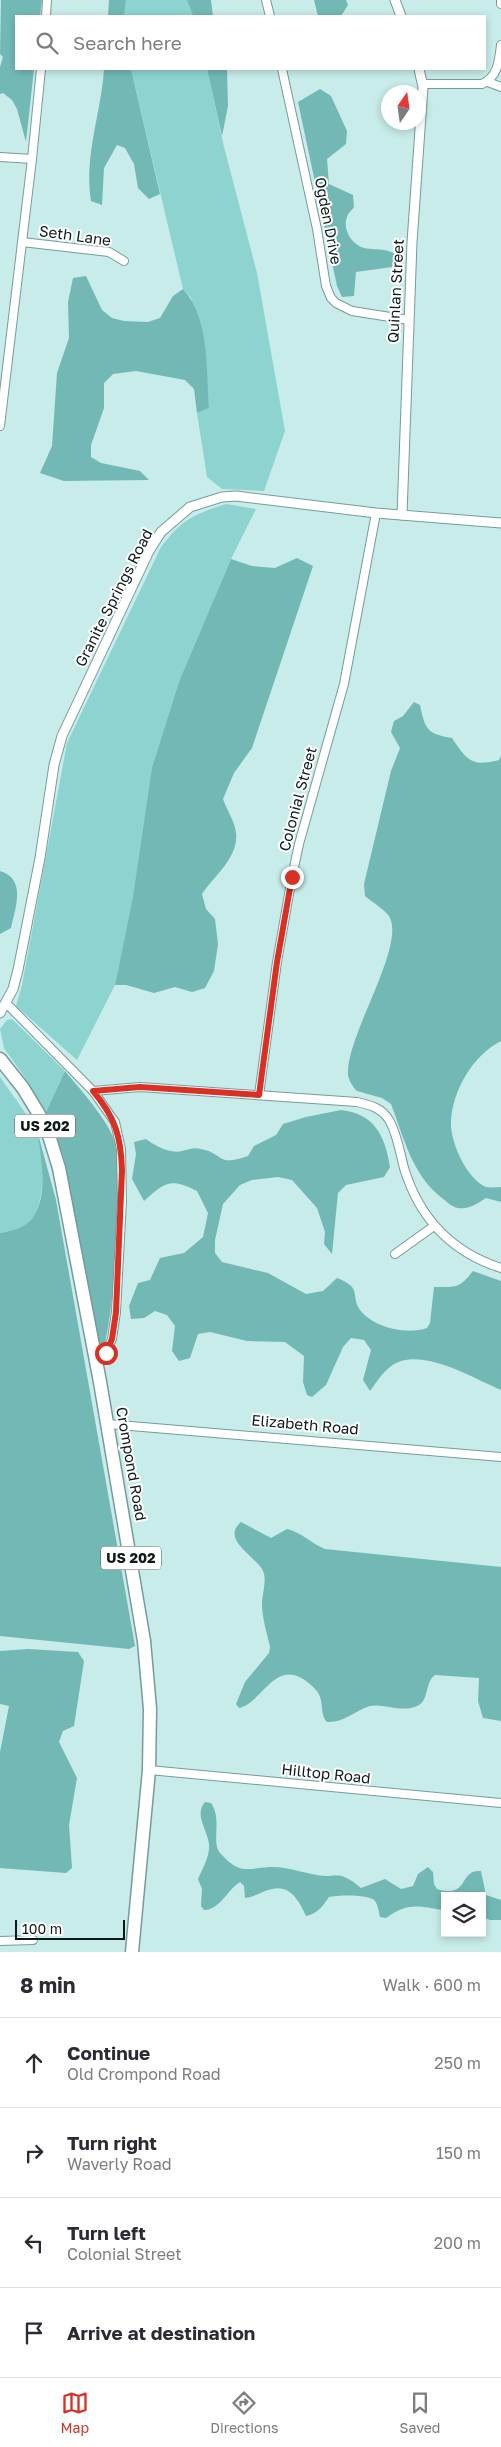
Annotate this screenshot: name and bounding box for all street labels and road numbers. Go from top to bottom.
street label: Ogden Drive [312,176,346,266]
street label: Seth Lane [38,221,113,249]
street label: Quinlan Street [383,239,407,343]
street label: Granite Springs Road [71,526,156,669]
street label: Colonial Street [274,744,320,853]
road number: US 202 [15,1114,75,1138]
street label: Crompond Road [113,1405,151,1522]
street label: Elizabeth Road [251,1410,360,1438]
road number: US 202 [101,1546,161,1570]
street label: Hilltop Road [281,1759,372,1787]

